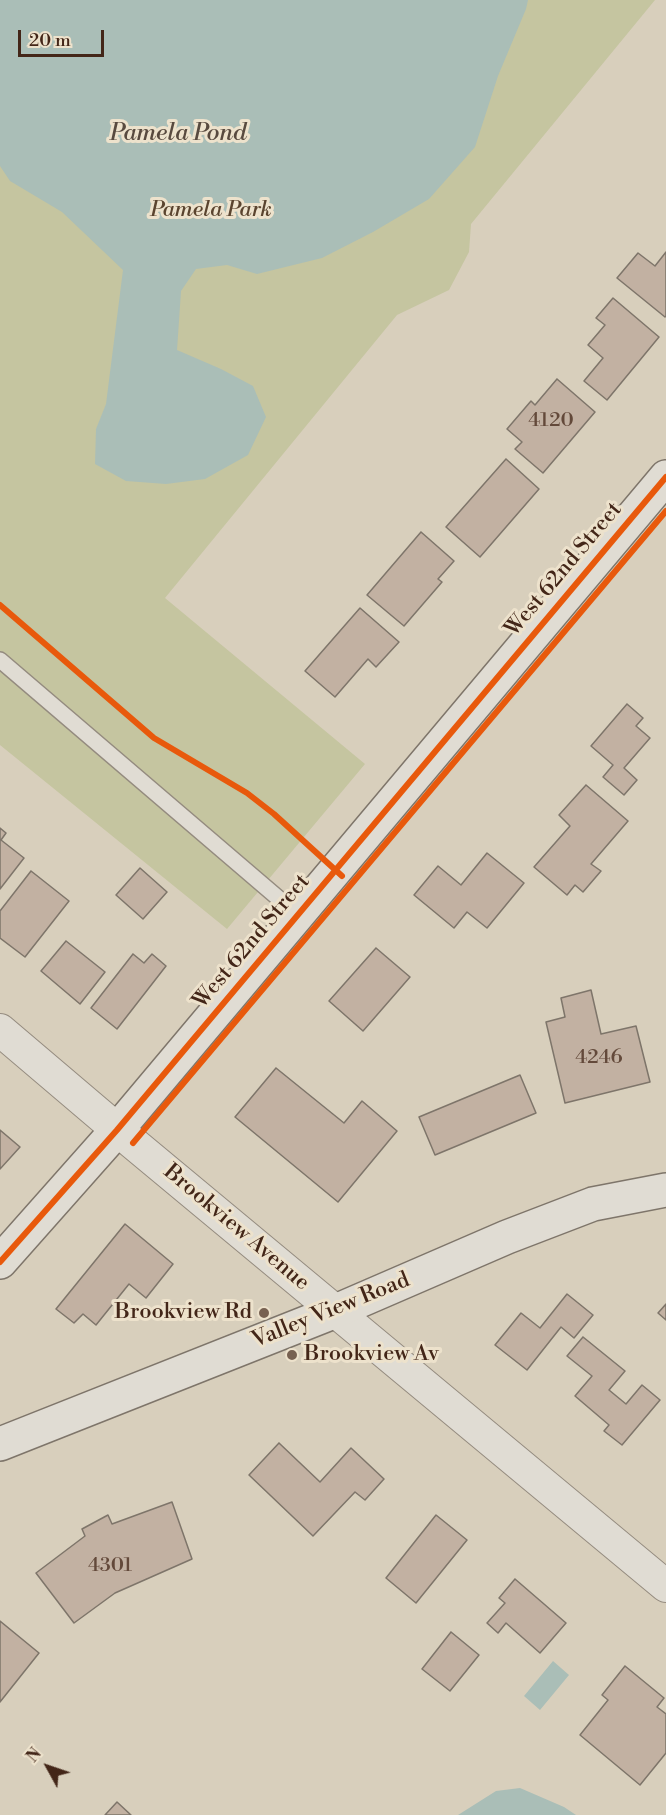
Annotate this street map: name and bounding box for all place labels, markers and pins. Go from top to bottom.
place label: Brookview Rd [114,1300,252,1326]
marker: Brookview Rd [257,1306,271,1320]
place label: Brookview Av [304,1342,439,1368]
marker: Brookview Av [285,1348,299,1362]

